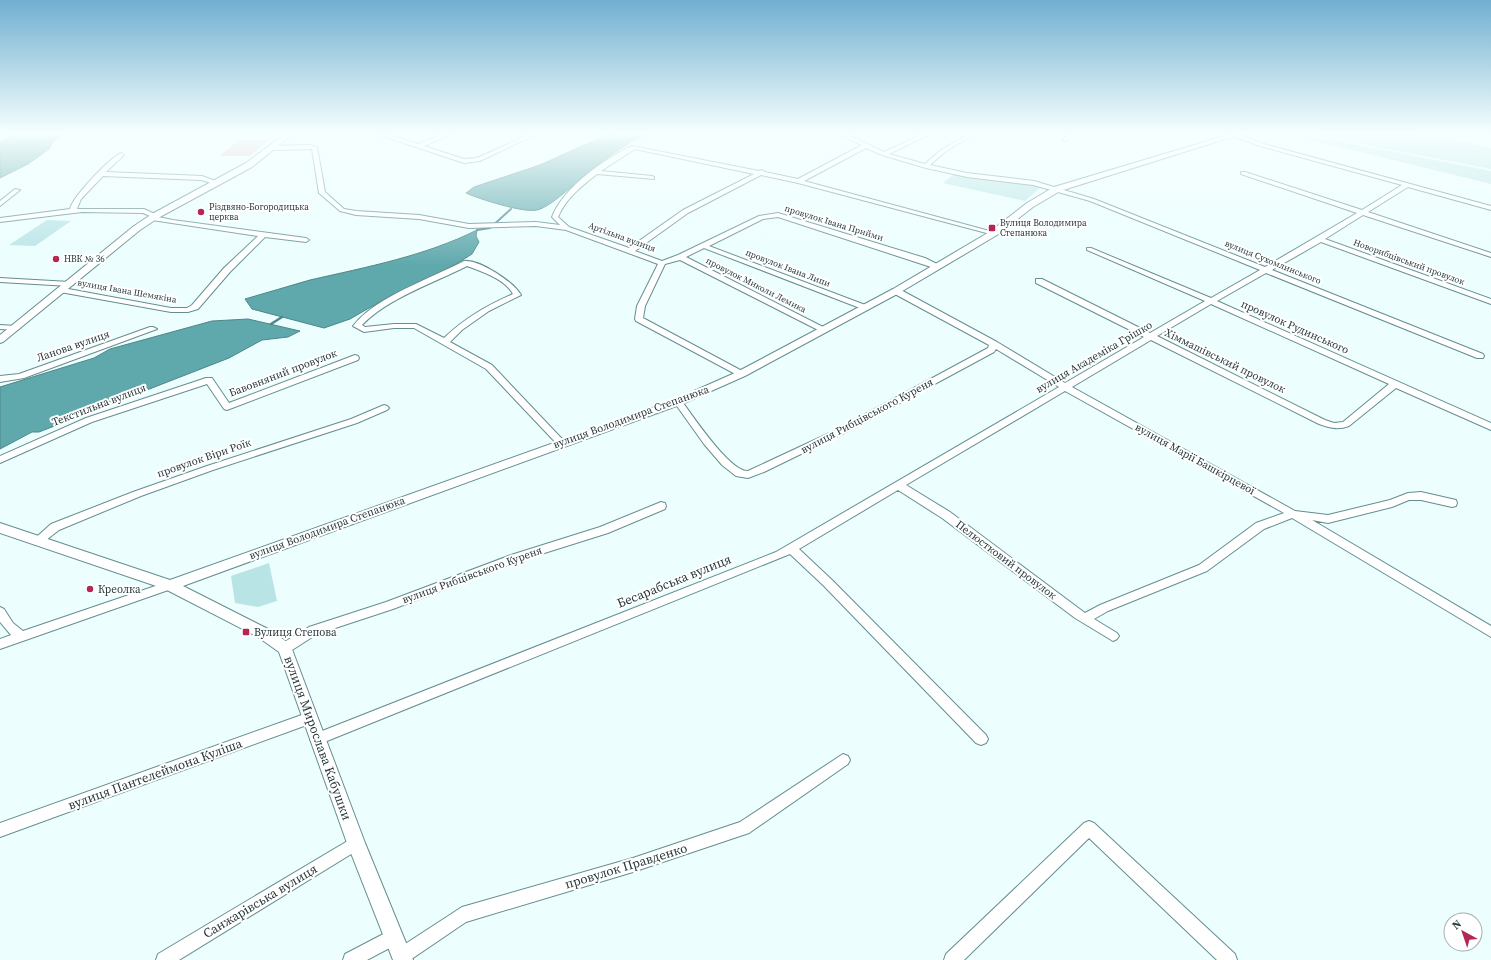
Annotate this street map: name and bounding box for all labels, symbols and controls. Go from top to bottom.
place label: Різдвяно-Богородицька церква [209,201,309,223]
street label: провулок Івана Прийми [783,202,885,244]
marker: Різдвяно-Богородицька церква [196,207,206,217]
place label: Вулиця Володимира Степанюка [1000,217,1087,239]
street label: Артільна вулиця [587,219,657,255]
marker: Вулиця Володимира Степанюка [987,223,997,233]
street label: Новорибцівський провулок [1352,236,1466,288]
street label: вулиця Сухомлинського [1223,237,1323,287]
street label: провулок Івана Липи [744,246,832,290]
place label: НВК № 36 [64,253,105,265]
marker: НВК № 36 [51,254,61,264]
street label: провулок Миколи Лемика [704,255,808,316]
street label: вулиця Івана Шемякіна [77,276,178,306]
street label: провулок Рудинського [1239,296,1351,358]
street label: вулиця Академіка Грішко [1033,317,1155,397]
street label: Хіммашівський провулок [1162,325,1288,397]
street label: Ланова вулиця [34,326,112,366]
street label: Бавовняний провулок [227,345,339,401]
street label: вулиця Рибцівського Куреня [798,375,936,457]
street label: Текстильна вулиця [50,380,148,430]
street label: вулиця Володимира Степанюка [551,382,711,452]
street label: вулиця Марії Башкірцевої [1132,420,1258,499]
street label: провулок Віри Роїк [155,435,253,481]
street label: вулиця Володимира Степанюка [247,493,407,563]
street label: Пелюстковий провулок [952,517,1060,603]
street label: вулиця Рибцівського Куреня [400,543,544,607]
street label: Бесарабська вулиця [614,550,734,612]
place label: Креолка [98,582,141,597]
marker: Креолка [85,584,95,594]
place label: Вулиця Степова [254,625,337,640]
marker: Вулиця Степова [241,627,251,637]
street label: вулиця Мирослава Кабушки [280,654,356,822]
street label: вулиця Пантелеймона Куліша [66,734,245,813]
street label: провулок Правденко [563,839,689,893]
street label: Санжарівська вулиця [200,860,320,942]
north arrow [1443,912,1483,952]
text: N [1449,916,1465,933]

